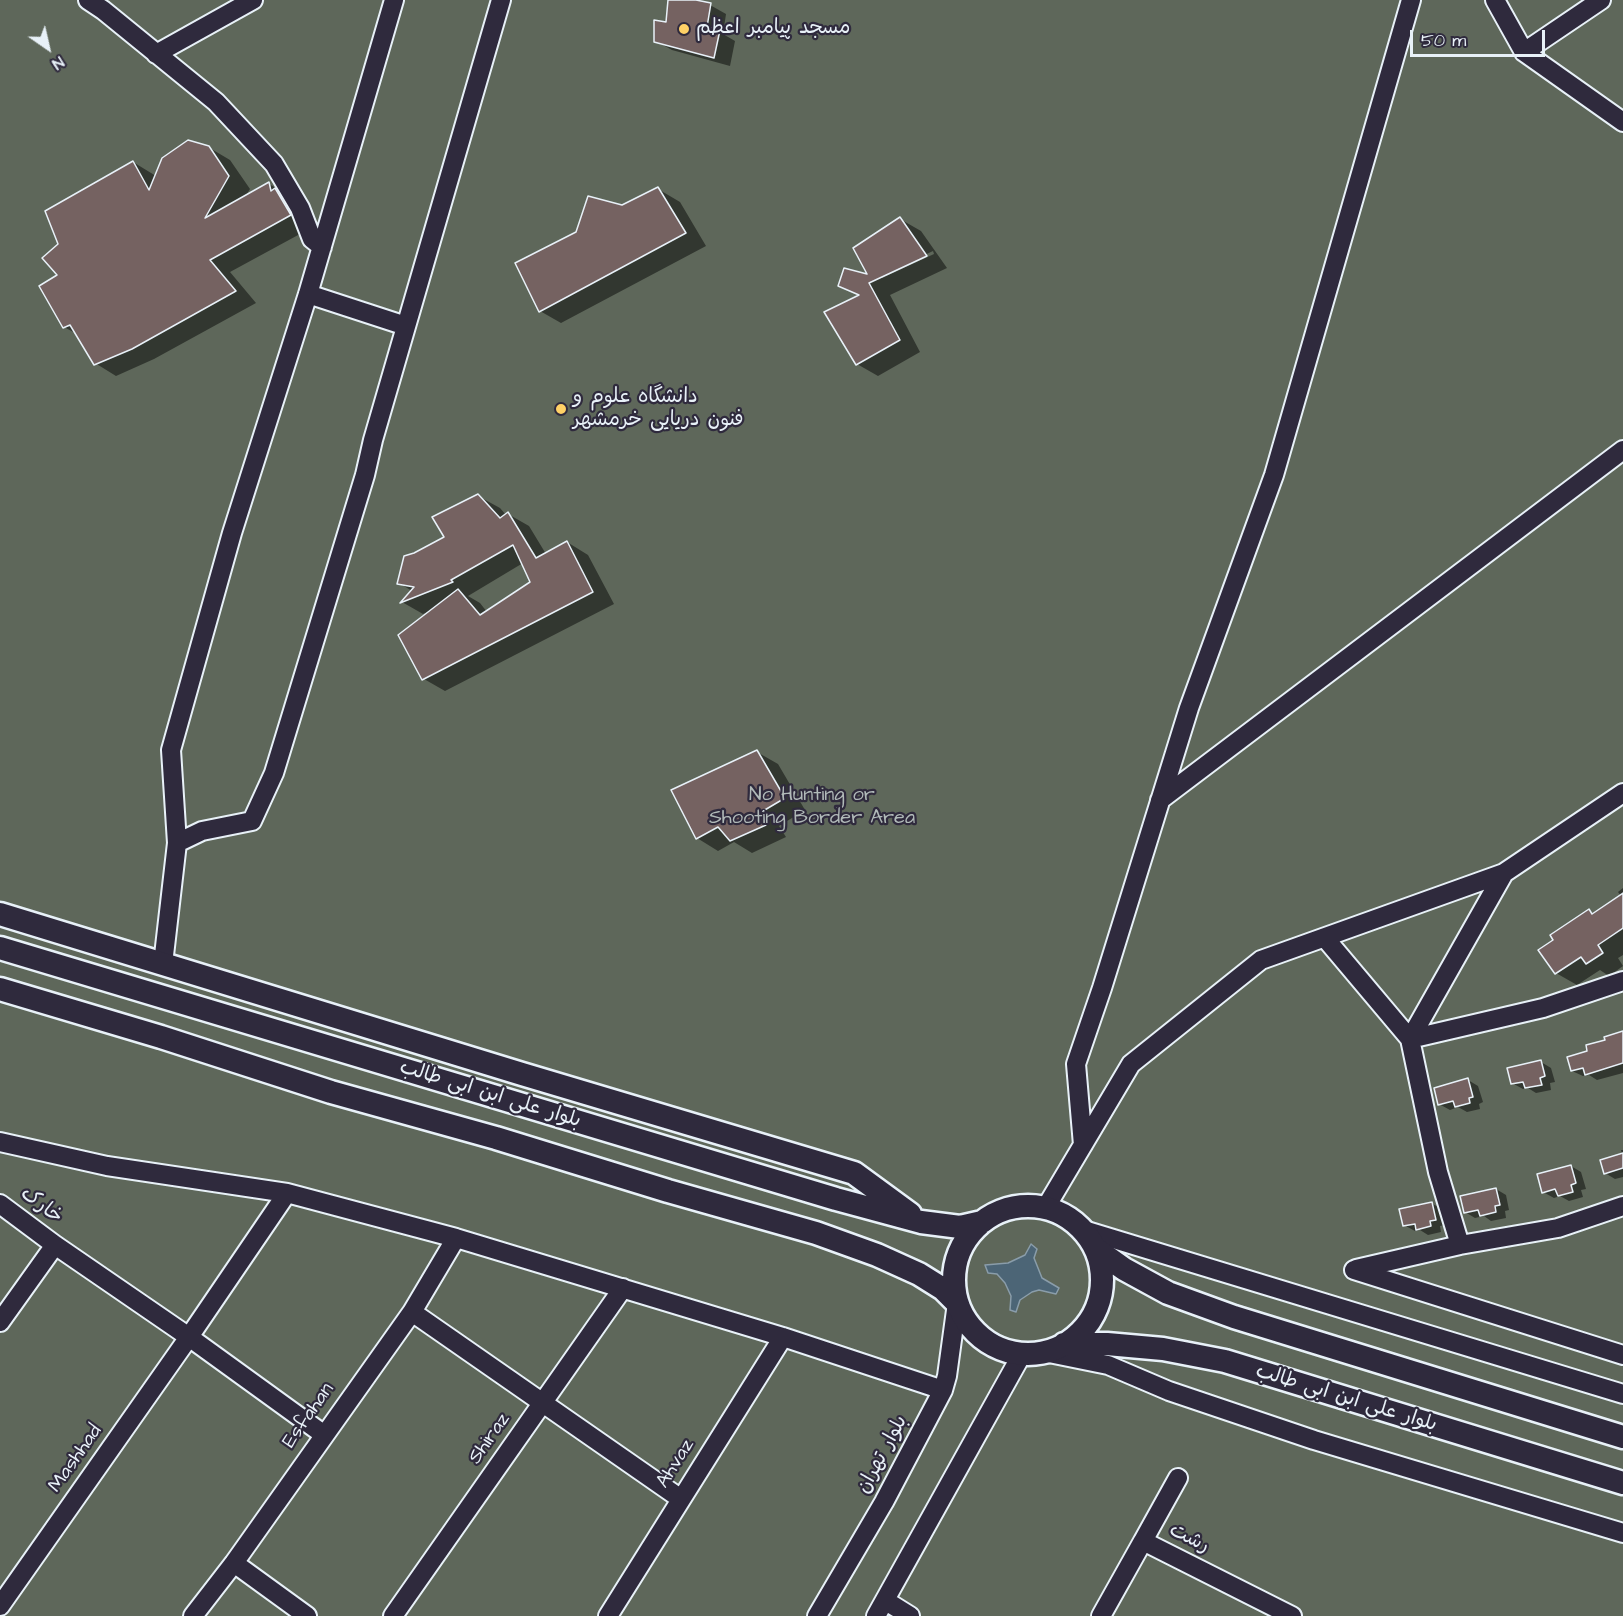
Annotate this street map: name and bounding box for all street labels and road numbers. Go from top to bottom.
street label: بلوار علی ابن ابی طالب [397,1056,583,1134]
street label: خارک [15,1182,67,1230]
street label: بلوار علی ابن ابی طالب [1253,1360,1439,1438]
street label: Esfahan [278,1379,340,1453]
street label: Shiraz [464,1409,516,1469]
street label: بلوار تهران [852,1412,914,1498]
street label: Mashhad [44,1421,108,1497]
street label: Ahvaz [652,1435,700,1493]
street label: رشت [1165,1519,1213,1559]

